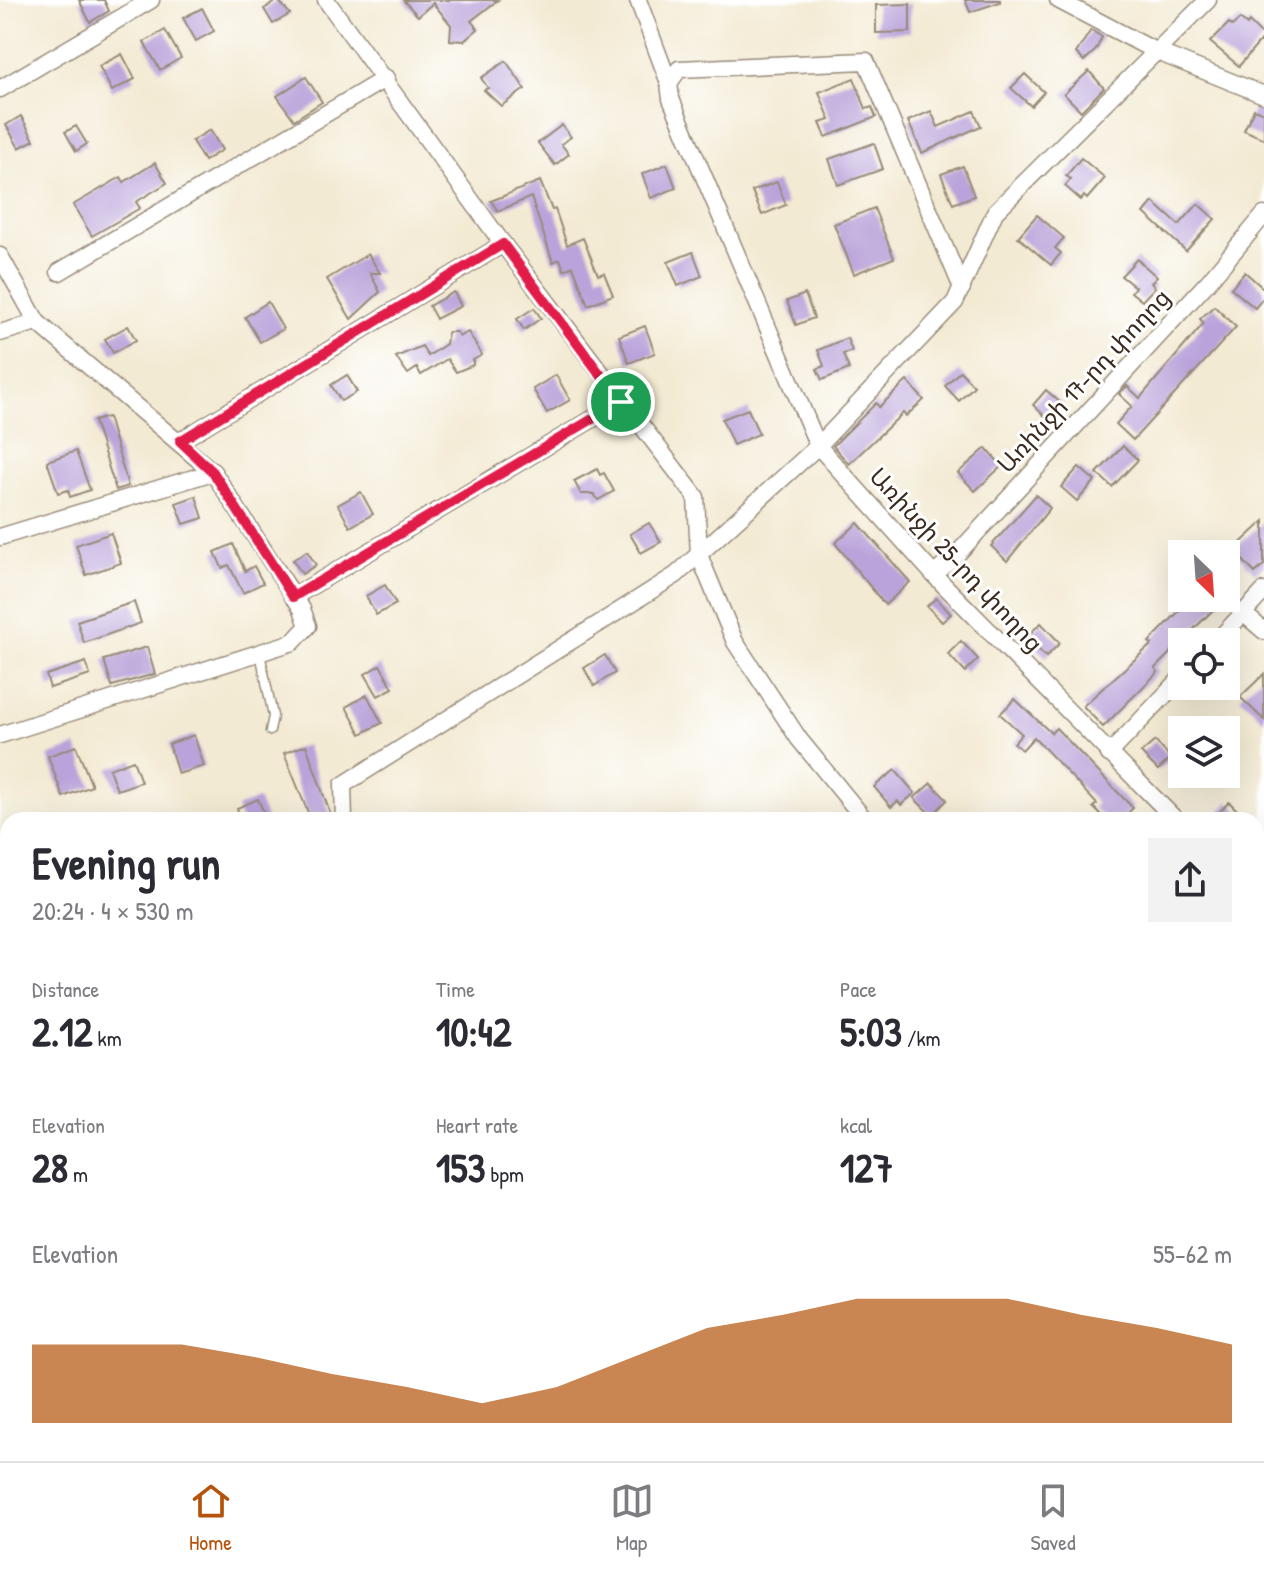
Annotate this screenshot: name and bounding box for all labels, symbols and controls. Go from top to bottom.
street label: Առինջի 17-րդ փողոց [990,281,1177,479]
pin [587,368,655,436]
icon: arrive [599,380,643,424]
street label: Առինջի 25-րդ փողոց [863,460,1051,658]
north arrow [1168,540,1240,612]
map controls [1168,540,1240,788]
button: locate [1168,628,1240,700]
button: layers [1168,716,1240,788]
text: Evening run [32,833,220,893]
button: share [1148,838,1232,922]
text: 20:24 · 4 × 530 m [32,893,193,928]
text: Distance [32,974,99,1004]
text: Time [436,974,475,1004]
text: Pace [840,974,877,1004]
text: 2.12 [32,1004,93,1058]
text: 10:42 [436,1004,511,1058]
text: 5:03 [840,1004,902,1058]
text: km [93,1023,122,1053]
text: /km [902,1023,941,1053]
text: Elevation [32,1110,105,1140]
text: Heart rate [436,1110,518,1140]
text: kcal [840,1110,872,1140]
text: 28 [32,1140,68,1194]
text: 153 [436,1140,485,1194]
text: 127 [840,1140,893,1194]
text: m [68,1159,88,1189]
text: bpm [485,1159,524,1189]
text: Elevation [32,1236,118,1271]
text: 55–62 m [1153,1236,1232,1271]
tab: Home [189,1479,233,1557]
tab: Map [610,1479,654,1557]
tab: Saved [1031,1479,1075,1557]

